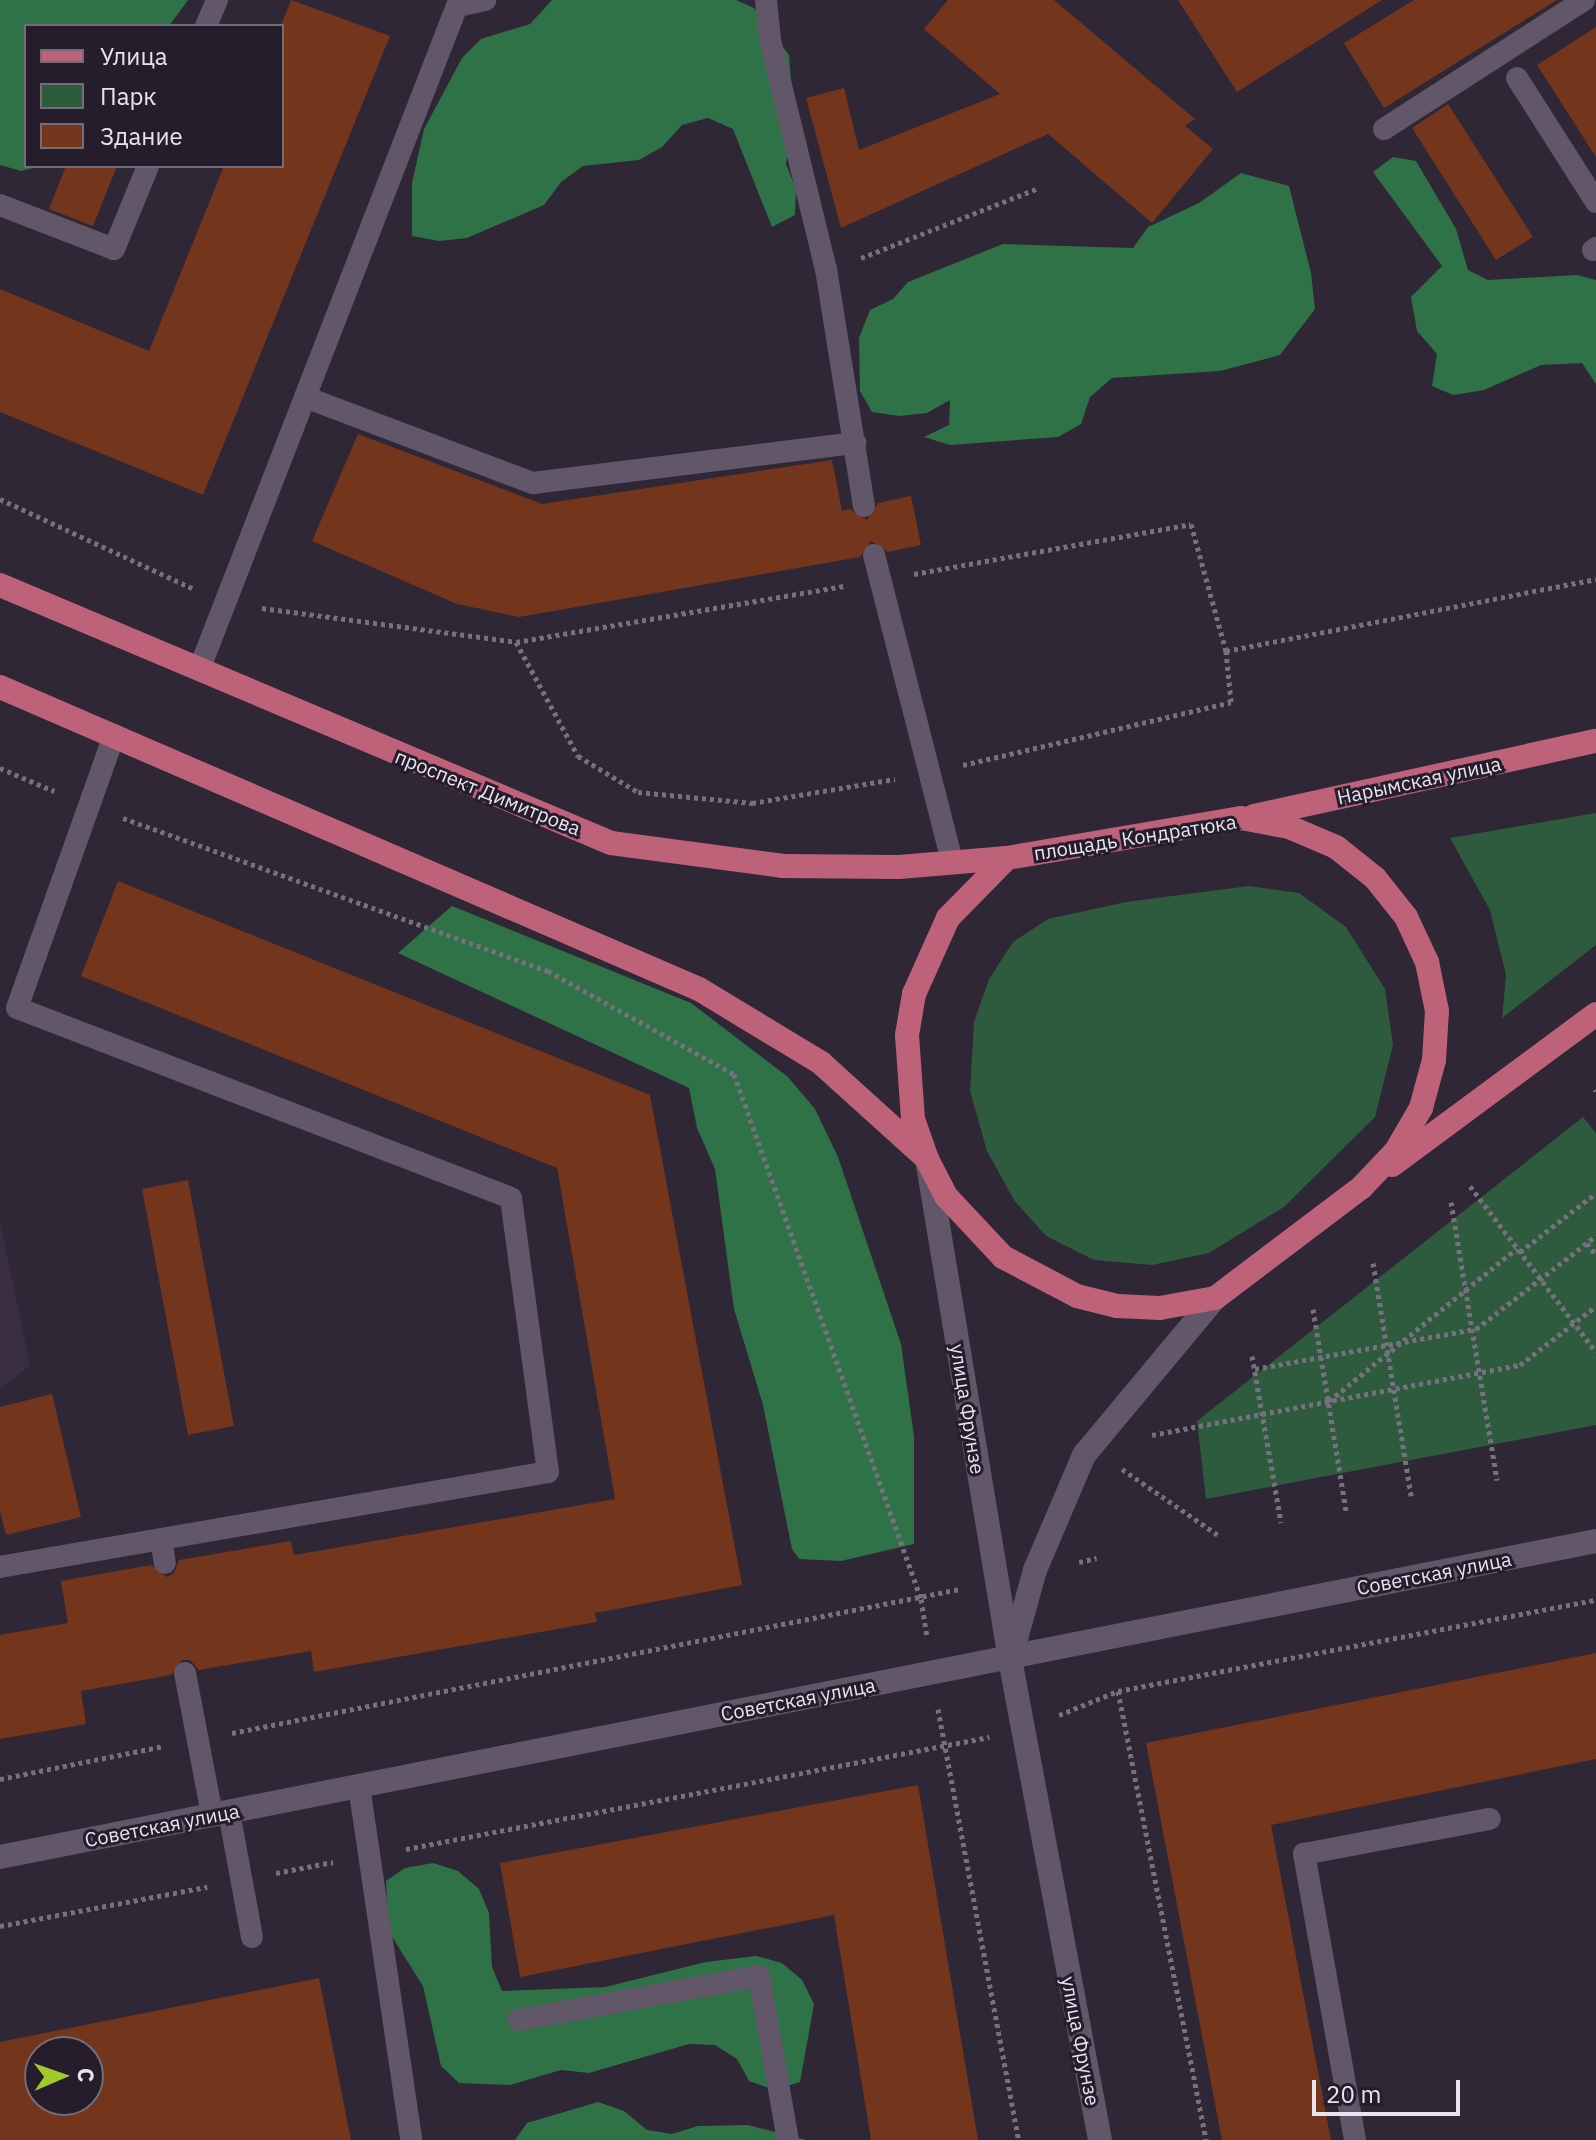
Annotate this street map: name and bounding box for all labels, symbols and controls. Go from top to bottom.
legend [24,24,284,168]
text: Улица [100,40,168,72]
text: Парк [100,80,157,112]
text: Здание [100,120,183,152]
street label: проспект Димитрова [392,744,584,840]
street label: Нарымская улица [1335,751,1503,809]
street label: площадь Кондратюка [1032,809,1238,865]
street label: улица Фрунзе [946,1342,990,1476]
street label: Советская улица [1355,1546,1513,1600]
street label: Советская улица [719,1672,877,1726]
street label: Советская улица [83,1798,241,1852]
street label: улица Фрунзе [1057,1974,1105,2108]
north arrow [24,2036,104,2116]
scale bar [1316,2064,1464,2114]
text: С [72,2068,101,2083]
text: 20 m [1326,2078,1381,2110]

